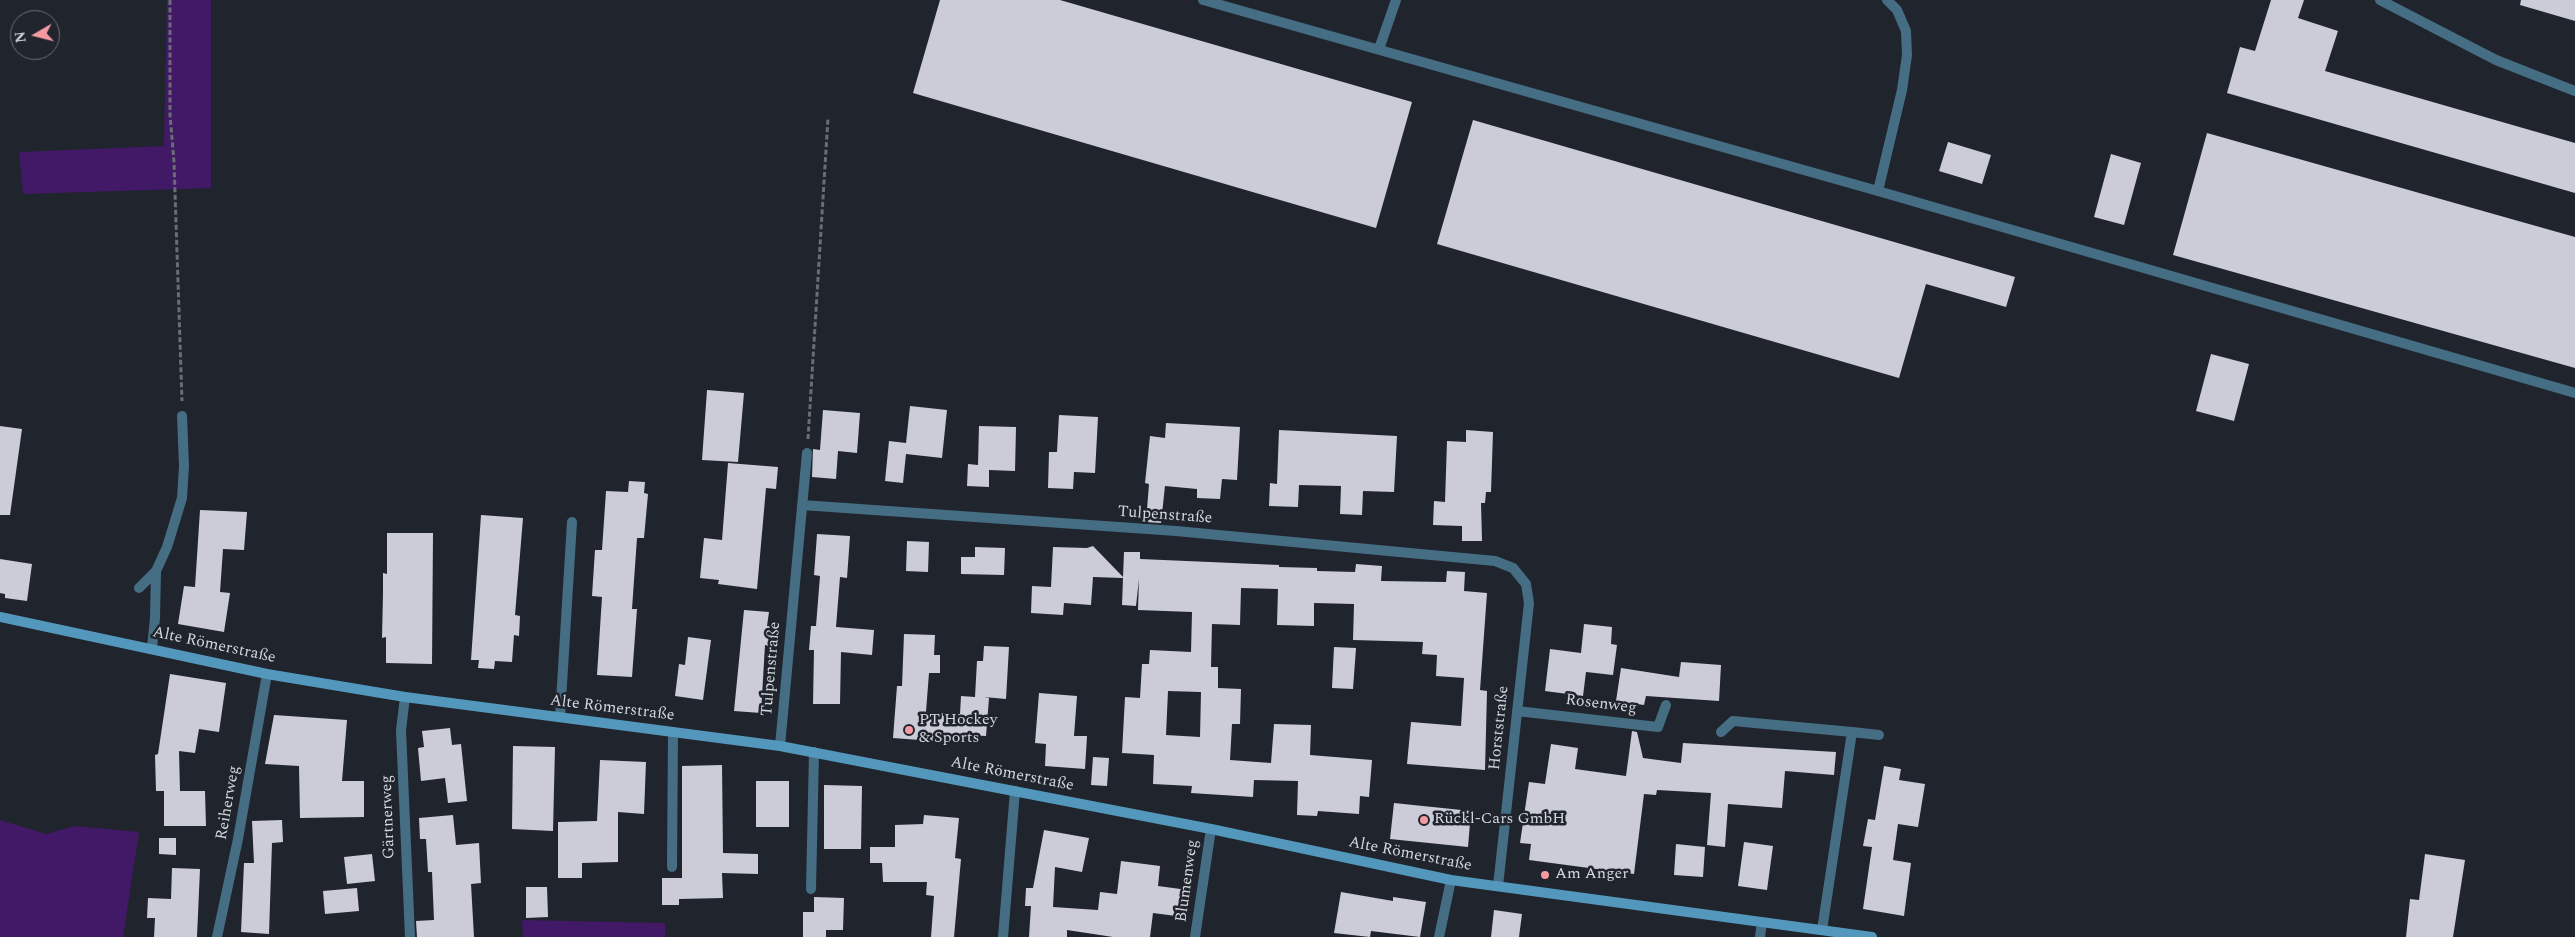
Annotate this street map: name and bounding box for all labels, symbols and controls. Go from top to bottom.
north arrow [10,10,60,60]
text: N [9,30,32,44]
street label: Tulpenstraße [1117,503,1213,529]
street label: Tulpenstraße [758,621,786,717]
street label: Alte Römerstraße [151,624,277,668]
street label: Horststraße [1486,685,1514,771]
street label: Rosenweg [1564,691,1638,719]
street label: Alte Römerstraße [549,692,675,726]
place label: PT Hockey & Sports [919,711,997,749]
marker: PT Hockey & Sports [903,724,915,736]
street label: Alte Römerstraße [949,754,1075,796]
street label: Reiherweg [213,764,245,842]
street label: Gärtnerweg [378,775,400,859]
place label: Rückl-Cars GmbH [1434,810,1565,830]
marker: Rückl-Cars GmbH [1418,814,1430,826]
street label: Alte Römerstraße [1347,834,1473,876]
street label: Blumenweg [1173,838,1203,924]
place label: Am Anger [1555,865,1629,885]
marker: Am Anger [1539,869,1551,881]

